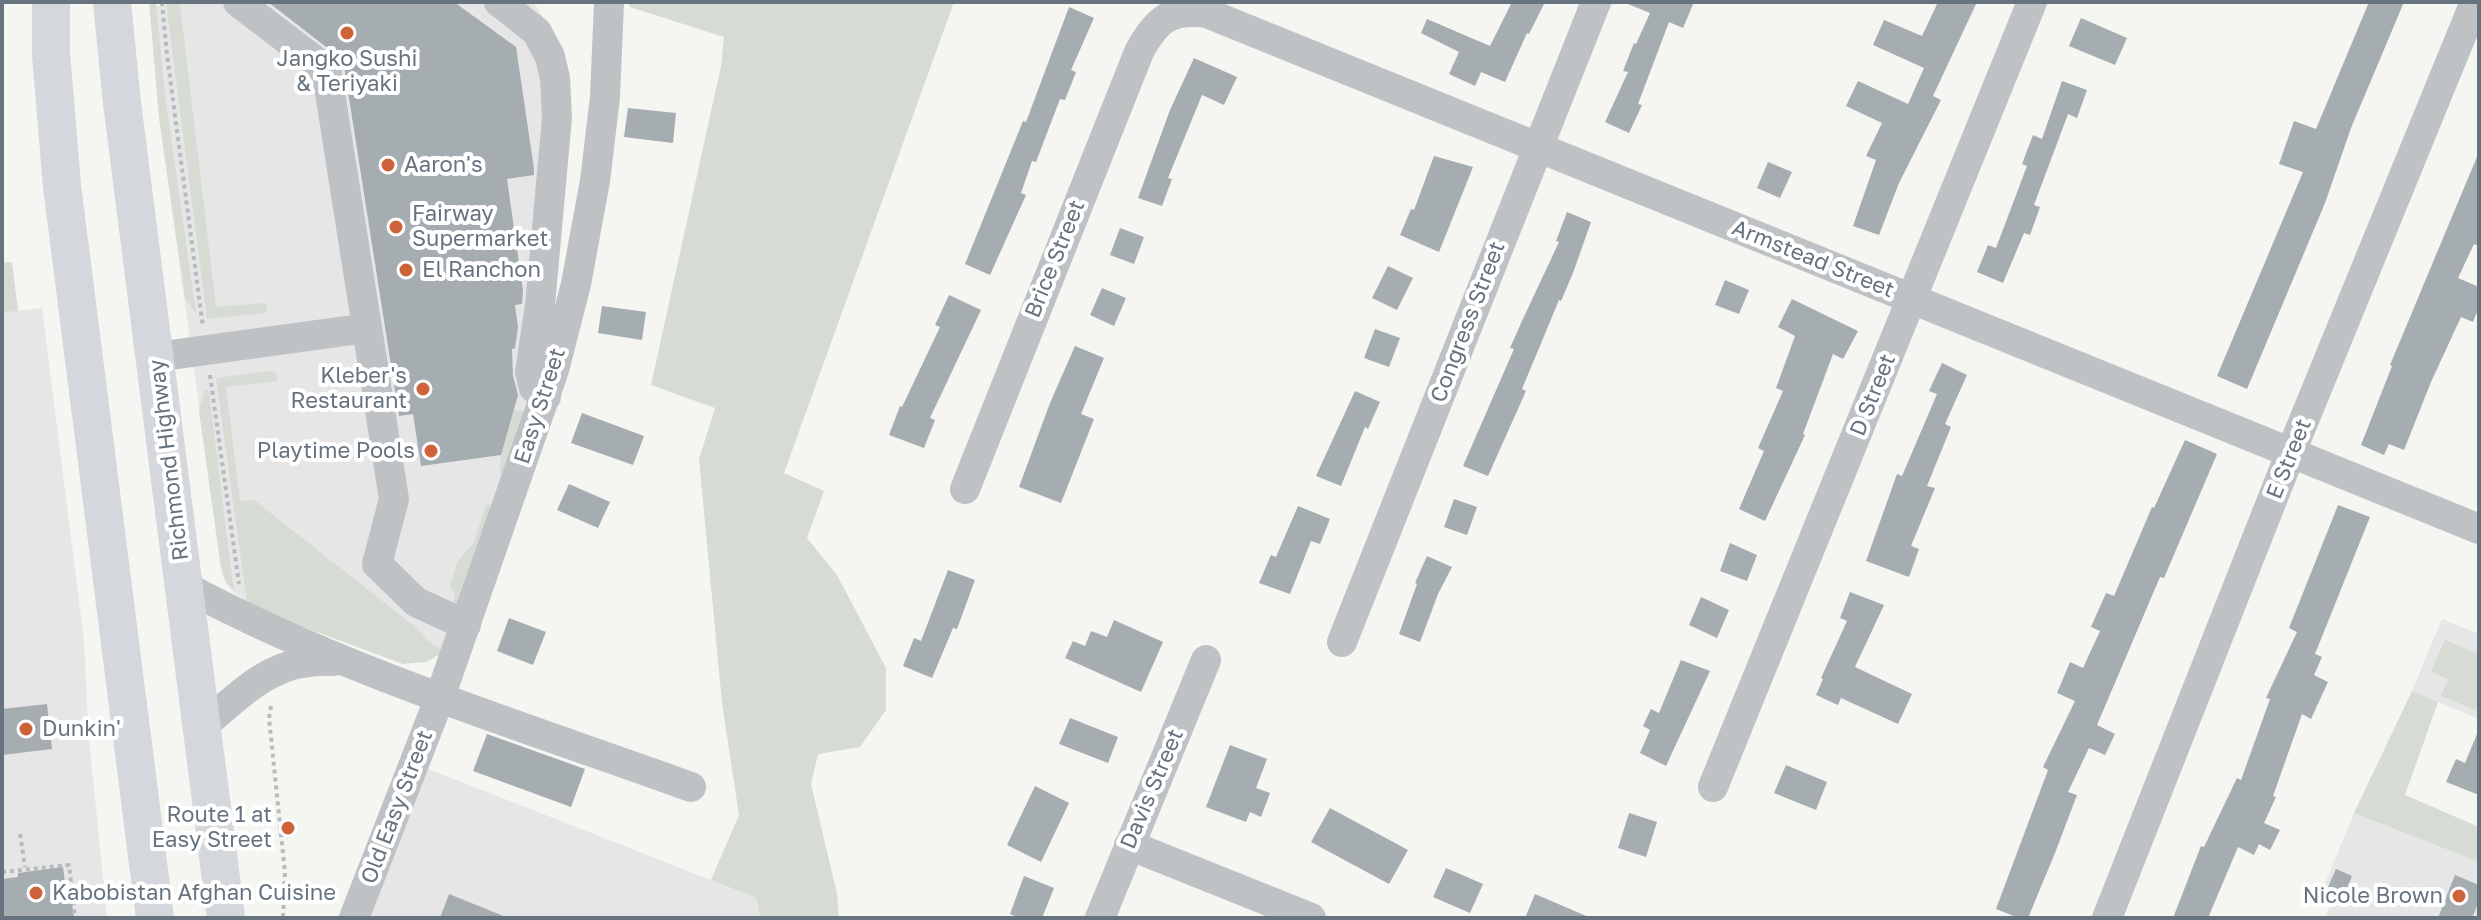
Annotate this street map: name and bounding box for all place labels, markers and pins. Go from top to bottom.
marker: Jangko Sushi & Teriyaki [338,24,356,42]
place label: Jangko Sushi & Teriyaki [277,46,417,98]
place label: Aaron's [404,152,483,178]
marker: Aaron's [379,156,397,174]
place label: Fairway Supermarket [412,201,548,252]
marker: Fairway Supermarket [387,218,405,236]
place label: El Ranchon [422,257,541,283]
marker: El Ranchon [397,261,415,279]
place label: Kleber's Restaurant [290,363,407,414]
marker: Kleber's Restaurant [414,380,432,398]
place label: Playtime Pools [257,438,415,464]
marker: Playtime Pools [422,442,440,460]
place label: Dunkin' [42,716,121,742]
marker: Dunkin' [17,720,35,738]
place label: Route 1 at Easy Street [152,802,272,854]
marker: Route 1 at Easy Street [279,819,297,837]
place label: Kabobistan Afghan Cuisine [52,880,336,906]
place label: Nicole Brown [2303,883,2443,909]
marker: Kabobistan Afghan Cuisine [27,884,45,902]
marker: Nicole Brown [2450,887,2468,905]

